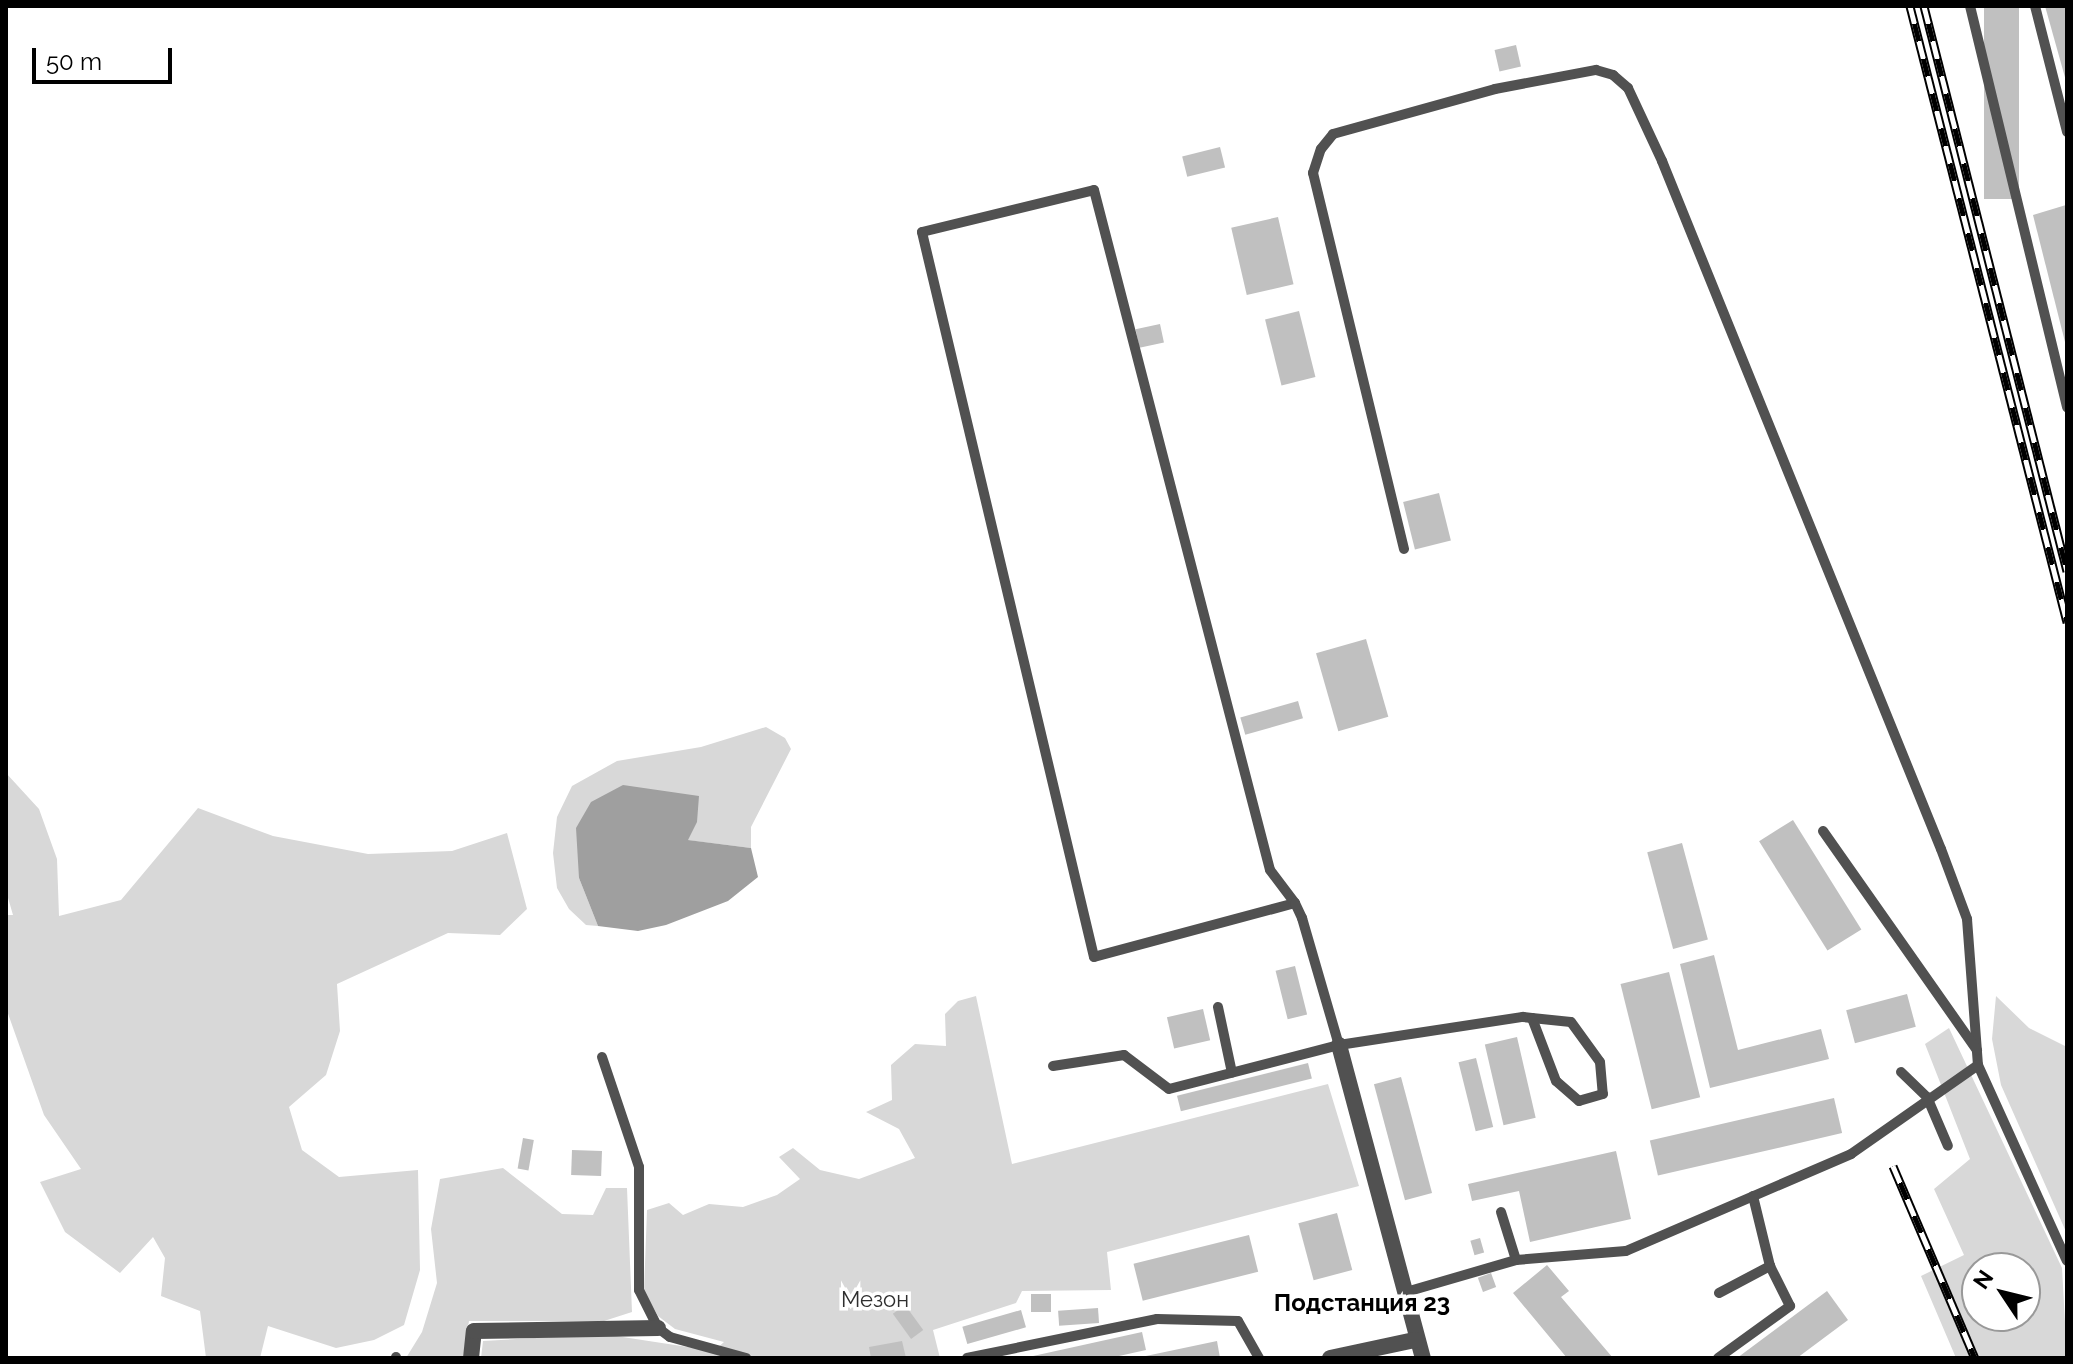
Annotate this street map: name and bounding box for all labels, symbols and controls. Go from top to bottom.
scale bar [36,32,176,82]
text: 50 m [46,47,102,76]
north arrow [1961,1252,2041,1332]
text: N [1968,1265,1998,1294]
park label: Мезон [841,1287,909,1313]
district label: Подстанция 23 [1274,1289,1450,1317]

